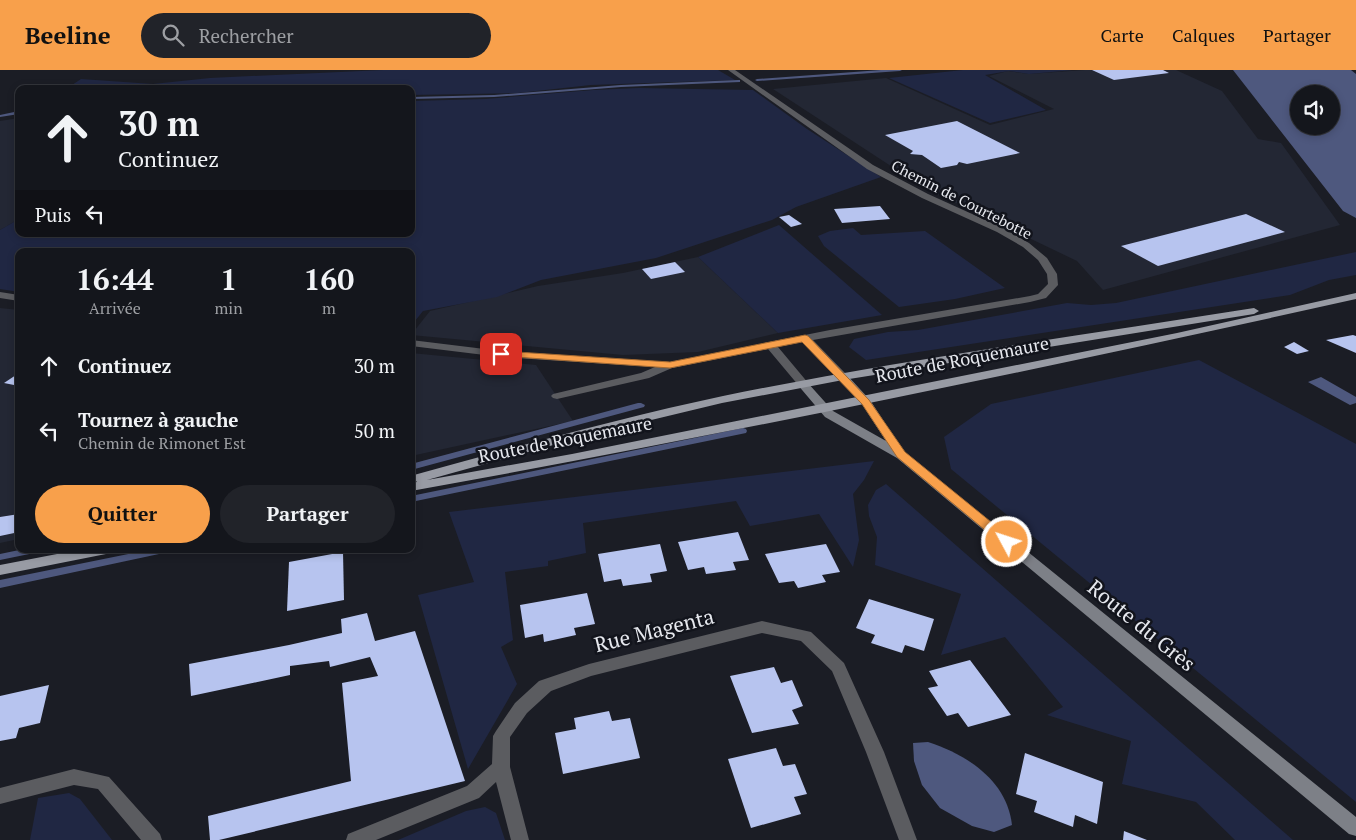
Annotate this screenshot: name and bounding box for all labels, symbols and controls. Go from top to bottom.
search box [141,13,491,58]
text: Beeline [25,19,111,51]
icon: search [159,21,187,49]
text: Rechercher [199,23,294,48]
text: Carte [1101,23,1144,47]
text: Calques [1172,23,1235,47]
text: Partager [1263,23,1331,47]
map controls [1290,85,1340,135]
button: sound [1290,85,1340,135]
text: 30 m [118,100,199,146]
icon: ahead [35,105,100,170]
text: Continuez [118,144,219,173]
street label: Chemin de Courtebotte [888,155,1036,243]
icon: left [81,200,109,228]
text: Puis [35,202,71,227]
text: 16:44 [76,259,154,299]
text: 1 [220,259,237,299]
text: 160 [303,259,354,299]
text: Arrivée [89,297,141,319]
text: min [215,297,243,319]
text: m [322,297,336,319]
street label: Route de Roquemaure [873,330,1051,388]
pin [480,333,522,375]
icon: arrive [487,340,515,368]
icon: ahead [35,352,63,380]
text: Continuez [78,353,171,378]
text: 30 m [354,353,395,378]
text: Tournez à gauche [78,407,239,432]
street label: Route de Roquemaure [476,410,654,468]
icon: left [35,417,63,445]
text: 50 m [354,418,395,443]
text: Chemin de Rimonet Est [78,432,246,454]
button: Quitter [35,485,210,543]
button: Partager [220,485,395,543]
position arrow [980,515,1032,567]
street label: Route du Grès [1082,573,1202,677]
street label: Rue Magenta [591,602,717,658]

